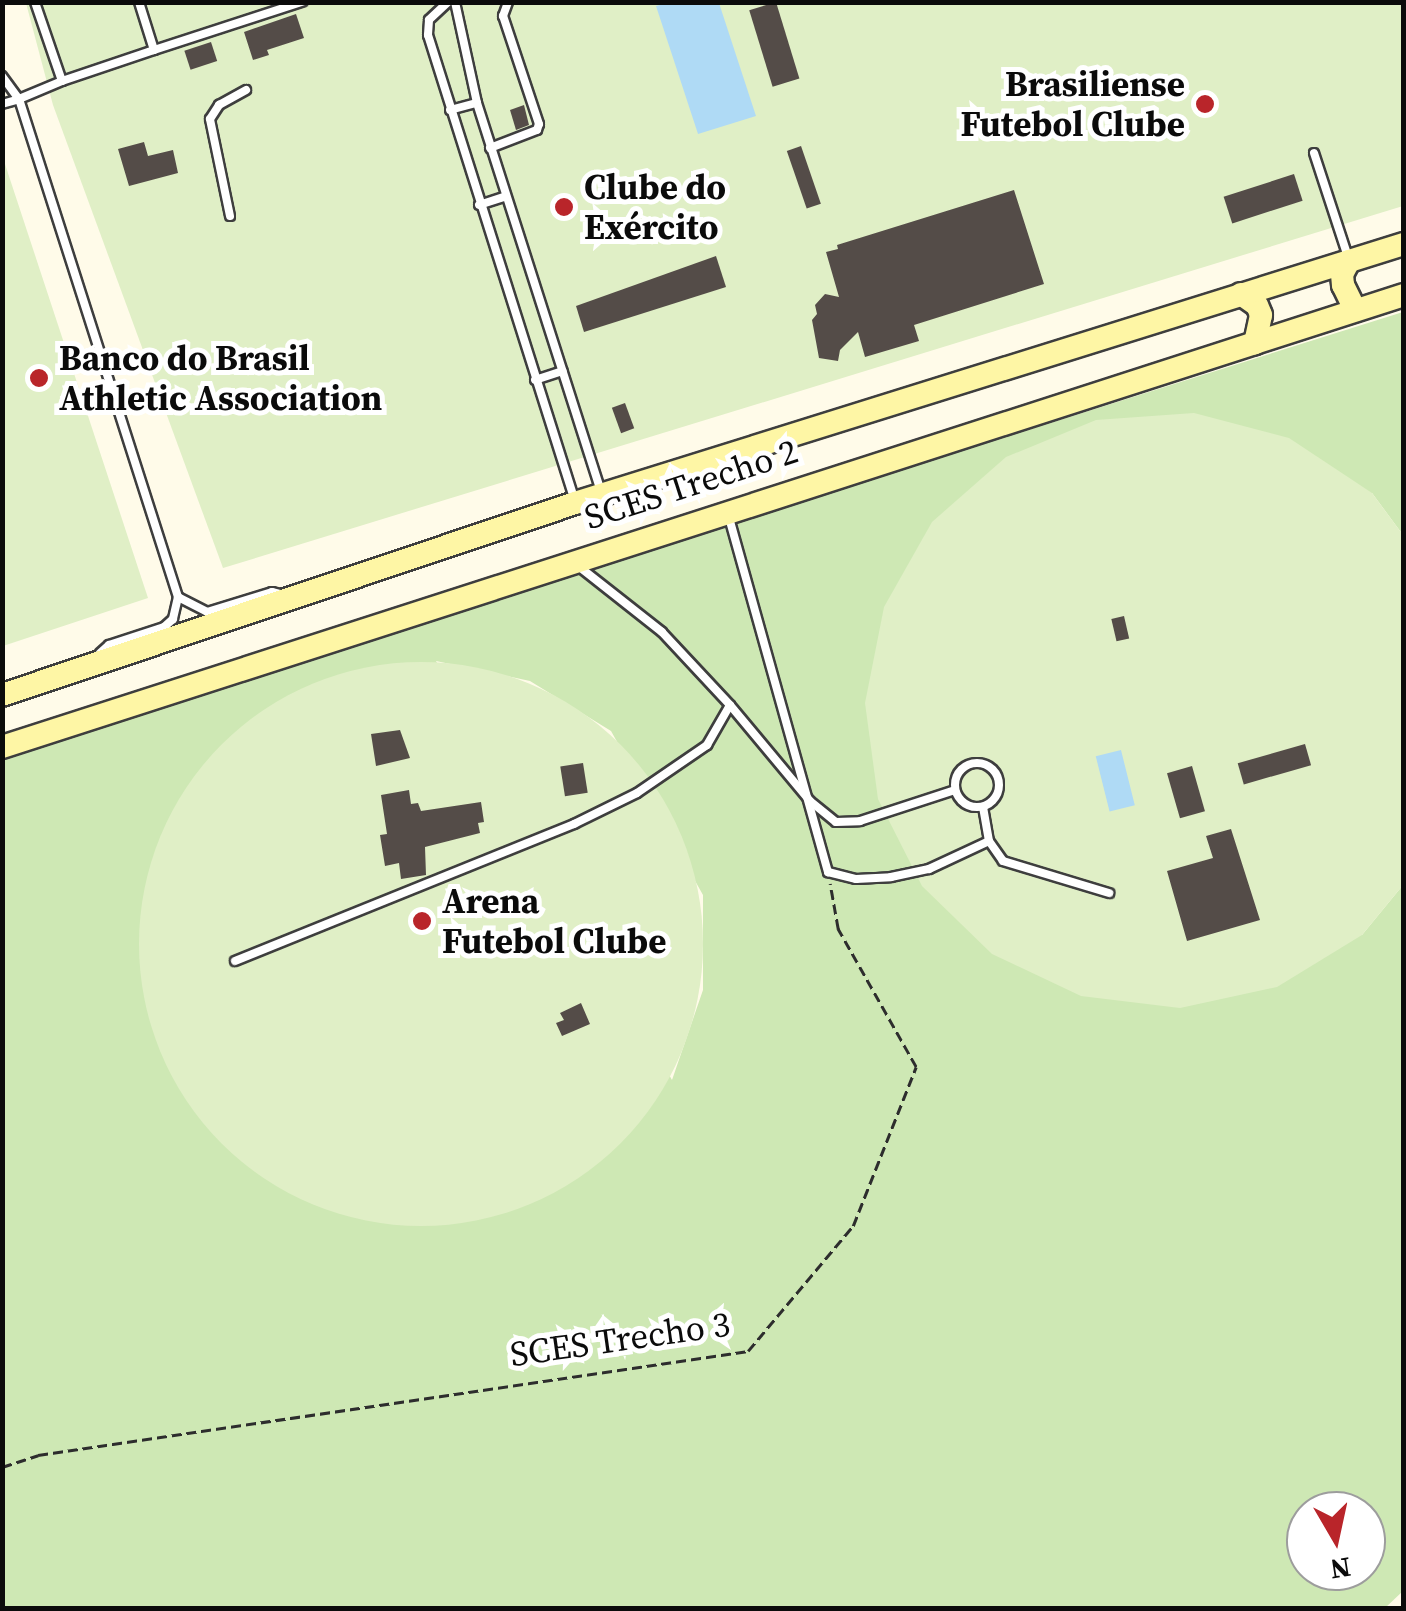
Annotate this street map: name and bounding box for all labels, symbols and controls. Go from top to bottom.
place label: Brasiliense Futebol Clube [961,63,1185,145]
marker: Brasiliense Futebol Clube [1194,93,1216,115]
place label: Clube do Exército [584,166,726,248]
marker: Clube do Exército [553,196,575,218]
place label: Banco do Brasil Athletic Association [59,337,382,419]
marker: Banco do Brasil Athletic Association [28,367,50,389]
street label: SCES Trecho 2 [579,430,803,538]
place label: Arena Futebol Clube [442,880,666,962]
marker: Arena Futebol Clube [411,910,433,932]
street label: SCES Trecho 3 [507,1303,733,1375]
north arrow [1286,1491,1386,1591]
text: N [1327,1548,1353,1589]

